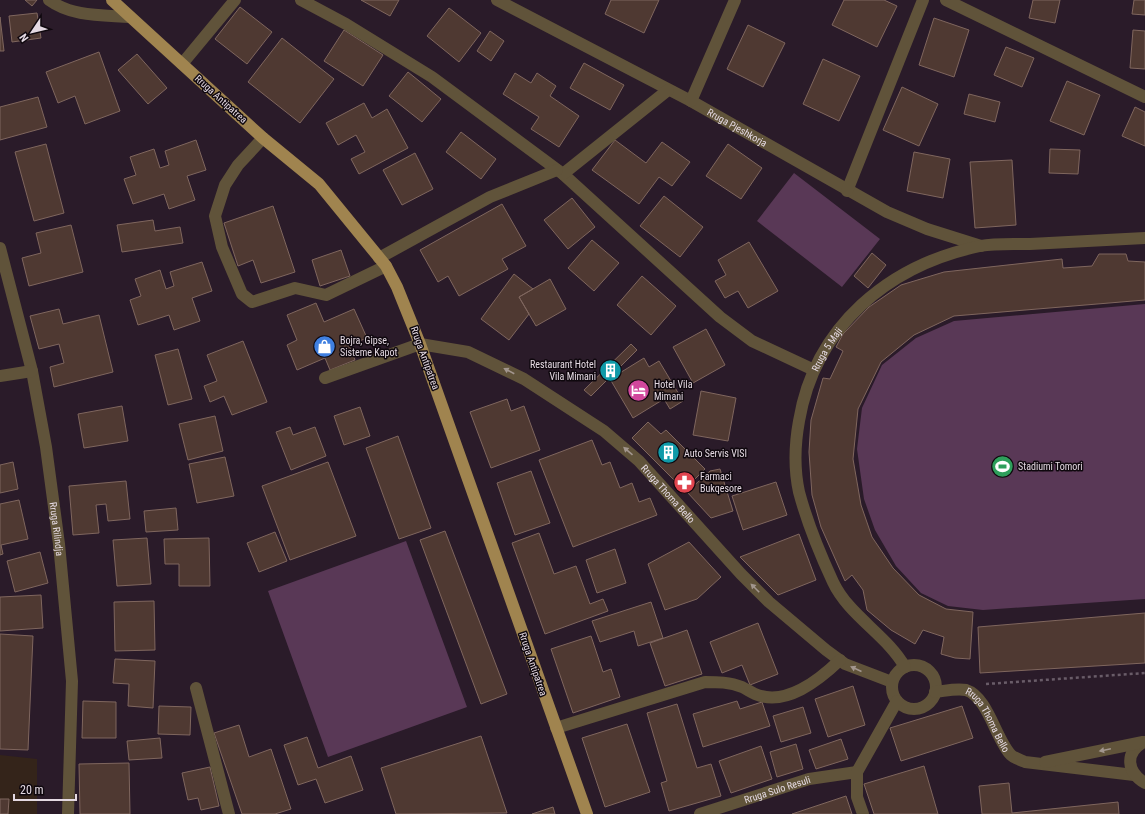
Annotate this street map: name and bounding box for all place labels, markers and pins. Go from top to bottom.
shop icon: Bojra, Gipse, Sisteme Kapot [311,333,337,359]
place label: Bojra, Gipse, Sisteme Kapot [340,335,397,358]
building icon: Restaurant Hotel Vila Mimani [598,357,624,383]
place label: Restaurant Hotel Vila Mimani [530,359,596,382]
hotel icon: Hotel Vila Mimani [626,377,652,403]
place label: Hotel Vila Mimani [654,379,693,402]
building icon: Auto Servis VISI [655,440,681,466]
place label: Auto Servis VISI [684,448,747,459]
sports icon: Stadiumi Tomori [989,453,1015,479]
place label: Stadiumi Tomori [1018,461,1083,472]
pharmacy icon: Farmaci Bukqesore [671,469,697,495]
place label: Farmaci Bukqesore [700,471,742,494]

